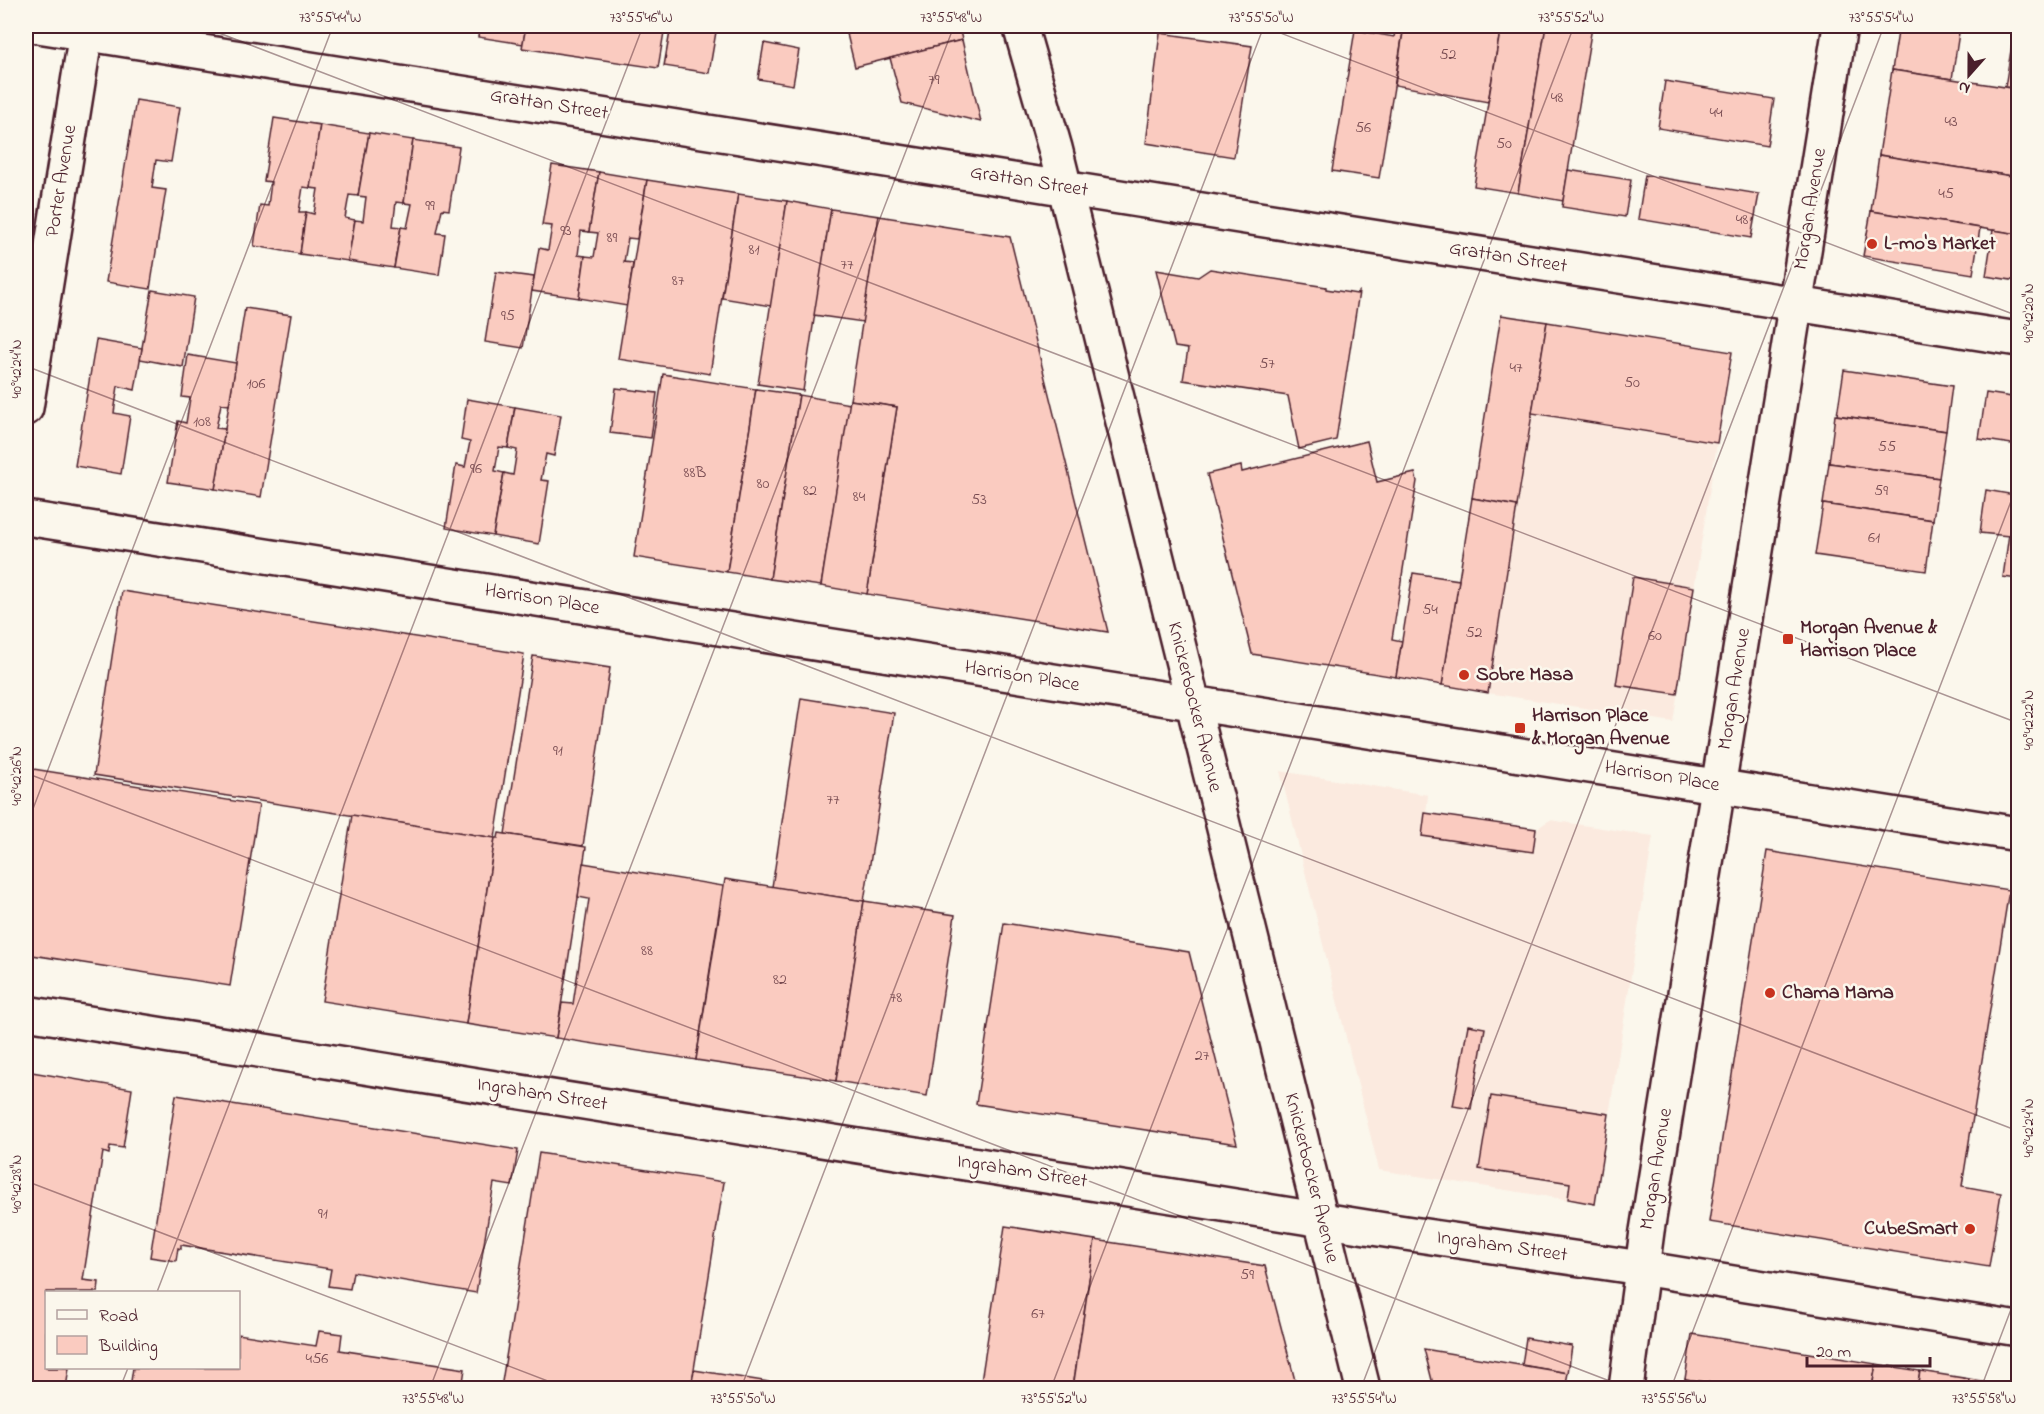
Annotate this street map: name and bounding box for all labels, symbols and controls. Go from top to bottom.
text: 73°55'44"W [299,7,361,29]
text: 73°55'46"W [609,7,673,29]
text: 73°55'48"W [920,7,982,29]
text: 73°55'50"W [1228,7,1294,29]
text: 73°55'52"W [1538,7,1604,29]
text: 73°55'54"W [1848,7,1914,29]
house number: 52 [1439,43,1457,67]
north arrow [1939,45,1999,105]
house number: 79 [928,68,940,92]
text: N [1955,74,1974,100]
street label: Grattan Street [488,81,610,129]
house number: 48 [1551,86,1563,110]
house number: 44 [1709,101,1723,125]
house number: 43 [1944,110,1958,134]
house number: 56 [1355,116,1371,140]
street label: Porter Avenue [39,123,85,239]
house number: 50 [1496,132,1512,156]
street label: Morgan Avenue [1787,146,1836,272]
street label: Grattan Street [968,158,1090,206]
house number: 45 [1938,182,1954,206]
house number: 99 [425,194,435,218]
house number: 48 [1736,208,1748,232]
house number: 93 [560,219,572,243]
house number: 89 [607,226,618,250]
place label: L-mo's Market [1884,230,1996,259]
street label: Grattan Street [1447,234,1569,282]
marker: L-mo's Market [1865,237,1879,251]
house number: 81 [748,238,760,262]
house number: 77 [840,253,854,277]
house number: 87 [672,269,685,293]
text: 40°42'20"N [2018,283,2040,343]
house number: 95 [501,304,515,328]
text: 40°42'24"N [6,339,28,399]
house number: 57 [1259,352,1275,376]
house number: 47 [1509,356,1523,380]
house number: 50 [1624,371,1640,395]
house number: 106 [246,372,266,396]
house number: 108 [193,410,211,434]
house number: 55 [1878,435,1896,459]
house number: 96 [470,457,482,481]
house number: 88B [684,461,707,485]
house number: 80 [757,472,770,496]
house number: 82 [803,479,817,503]
house number: 59 [1874,479,1888,503]
house number: 84 [853,485,866,509]
house number: 53 [971,488,987,512]
house number: 61 [1868,526,1880,550]
street label: Harrison Place [482,577,602,623]
house number: 54 [1422,598,1438,622]
place label: Morgan Avenue & Harrison Place [1800,614,1938,666]
street label: Knickerbocker Avenue [1159,619,1229,795]
house number: 52 [1465,621,1483,645]
house number: 60 [1648,624,1662,648]
street label: Morgan Avenue [1711,626,1760,752]
marker: Morgan Avenue & Harrison Place [1781,632,1795,646]
street label: Harrison Place [962,654,1082,700]
place label: Sobre Masa [1476,661,1573,690]
marker: Sobre Masa [1457,668,1471,682]
text: 40°42'22"N [2018,690,2040,750]
place label: Harrison Place & Morgan Avenue [1531,702,1670,755]
marker: Harrison Place & Morgan Avenue [1513,721,1527,735]
house number: 91 [553,739,563,763]
text: 40°42'26"N [6,746,28,806]
street label: Harrison Place [1602,754,1722,800]
house number: 77 [826,788,840,812]
house number: 88 [641,939,653,963]
house number: 82 [773,968,787,992]
place label: Chama Mama [1782,979,1894,1008]
house number: 78 [890,986,902,1010]
marker: Chama Mama [1763,986,1777,1000]
house number: 27 [1195,1044,1210,1068]
street label: Ingraham Street [474,1070,610,1121]
street label: Knickerbocker Avenue [1276,1090,1346,1266]
text: 40°42'24"N [2018,1098,2040,1158]
street label: Morgan Avenue [1633,1106,1682,1232]
street label: Ingraham Street [954,1147,1090,1198]
text: 40°42'28"N [6,1155,28,1213]
house number: 91 [318,1202,328,1226]
place label: CubeSmart [1864,1215,1958,1244]
marker: CubeSmart [1963,1222,1977,1236]
street label: Ingraham Street [1435,1223,1570,1272]
house number: 59 [1240,1263,1254,1287]
legend [45,1291,240,1369]
house number: 67 [1031,1302,1045,1326]
text: Road [99,1304,138,1330]
scale bar [1807,1330,1930,1368]
text: Building [98,1334,158,1361]
text: 20 m [1816,1340,1851,1366]
house number: 456 [306,1347,328,1371]
text: 73°55'48"W [402,1388,464,1410]
text: 73°55'50"W [710,1388,776,1410]
text: 73°55'52"W [1021,1388,1087,1410]
text: 73°55'54"W [1331,1388,1397,1410]
text: 73°55'56"W [1641,1388,1707,1410]
text: 73°55'58"W [1952,1388,2016,1410]

